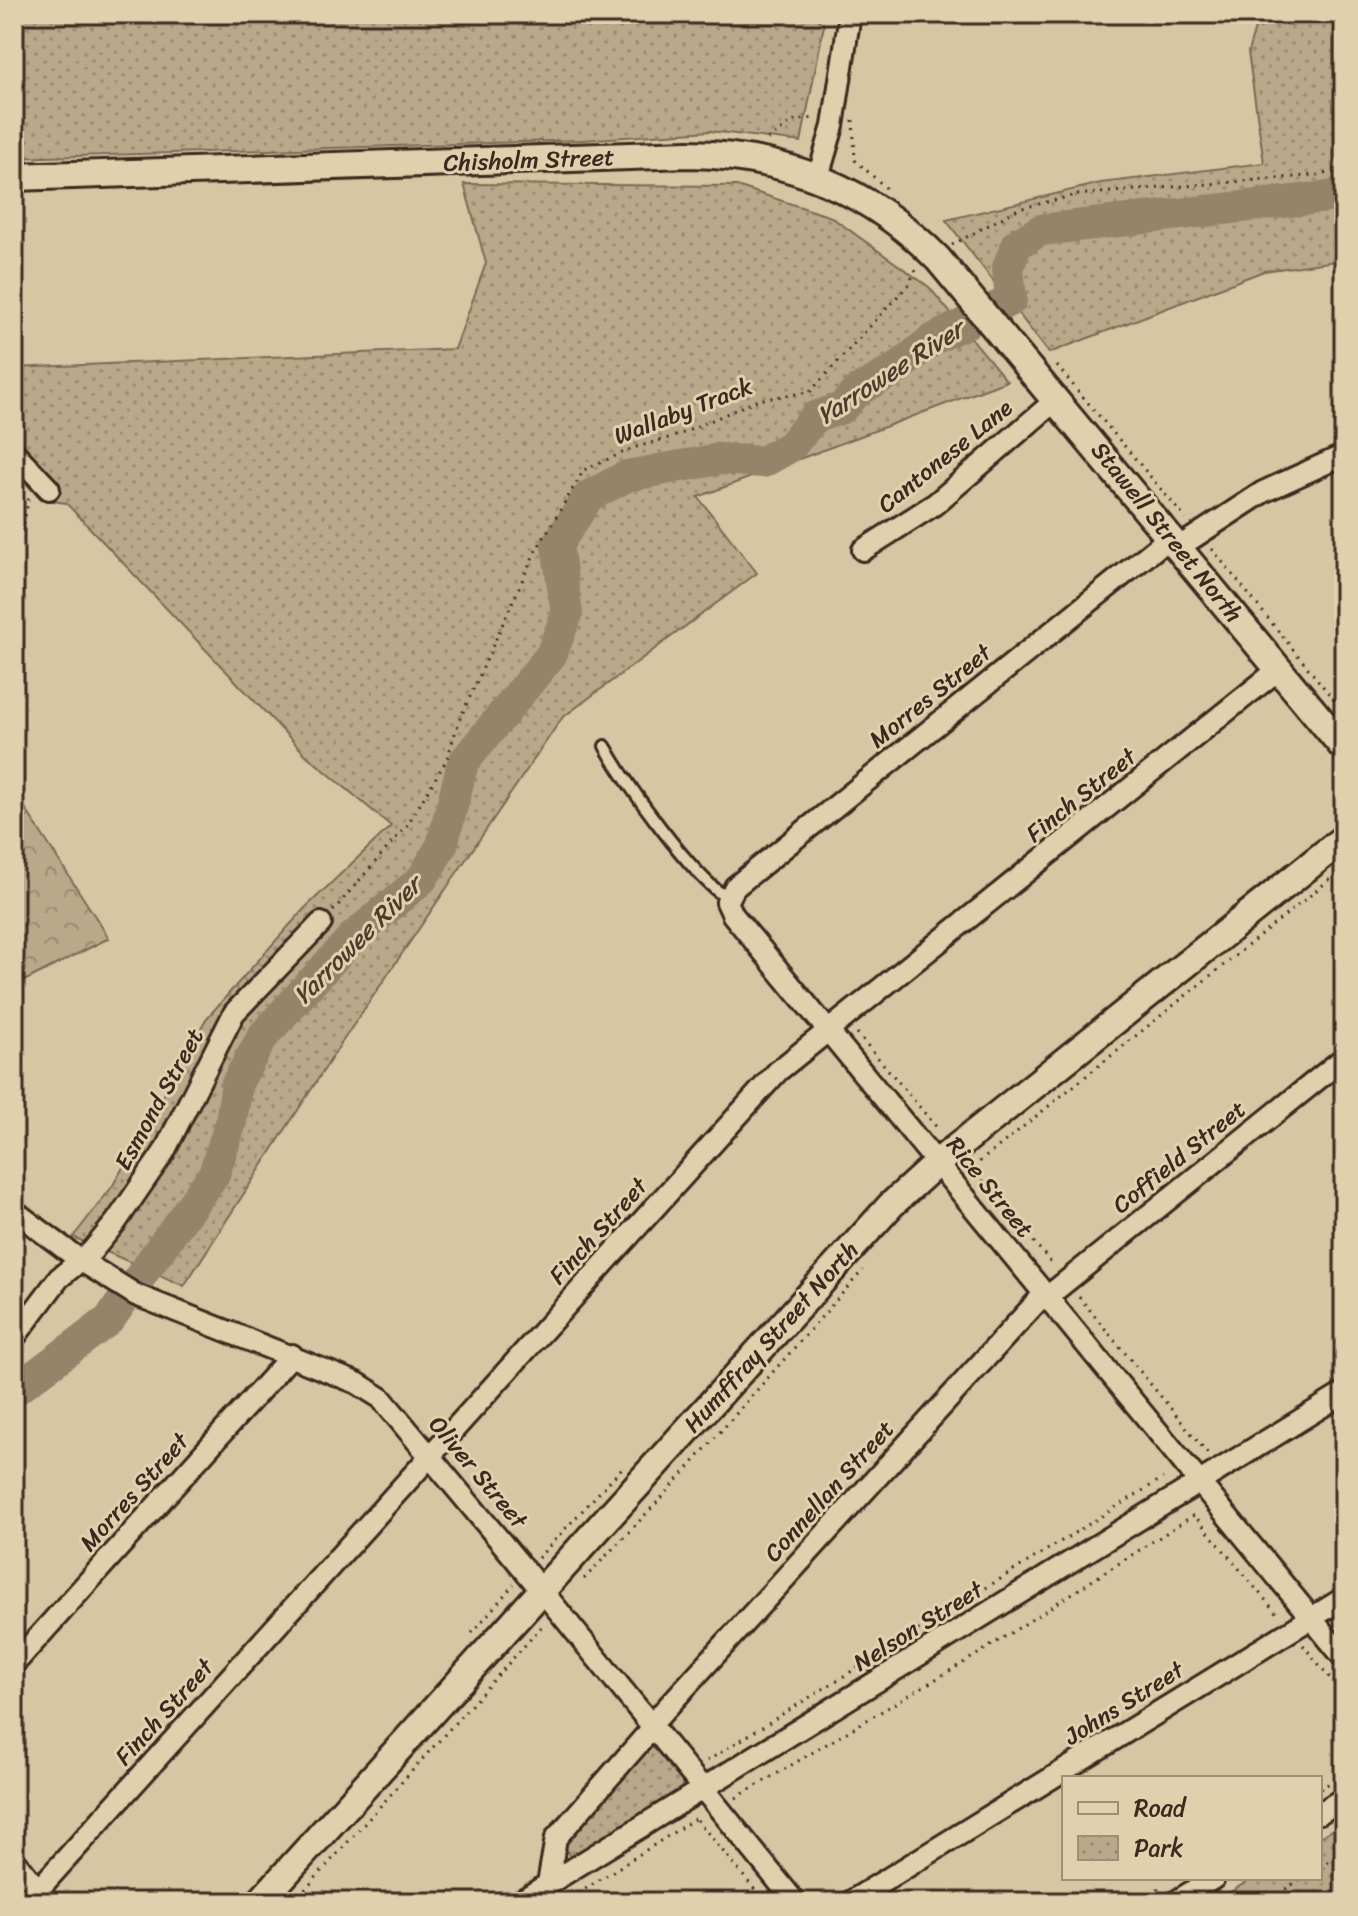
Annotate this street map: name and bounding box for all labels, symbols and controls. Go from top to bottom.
street label: Chisholm Street [443,136,615,184]
water label: Yarrowee River [807,305,977,437]
street label: Wallaby Track [608,365,759,457]
street label: Cantonese Lane [868,388,1022,524]
street label: Stawell Street North [1080,432,1254,632]
street label: Morres Street [859,632,1002,759]
street label: Finch Street [1016,736,1147,853]
water label: Yarrowee River [281,861,436,1016]
street label: Esmond Street [102,1020,216,1178]
street label: Coffield Street [1102,1089,1256,1225]
street label: Rice Street [935,1127,1045,1247]
street label: Finch Street [538,1166,659,1295]
street label: Humffray Street North [673,1231,869,1443]
street label: Oliver Street [418,1406,539,1539]
street label: Connellan Street [753,1410,905,1572]
street label: Morres Street [69,1422,200,1561]
street label: Nelson Street [844,1568,993,1683]
street label: Finch Street [104,1647,225,1776]
street label: Johns Street [1055,1649,1193,1757]
legend [1062,1776,1322,1880]
text: Road [1134,1787,1188,1829]
text: Park [1134,1827,1183,1869]

